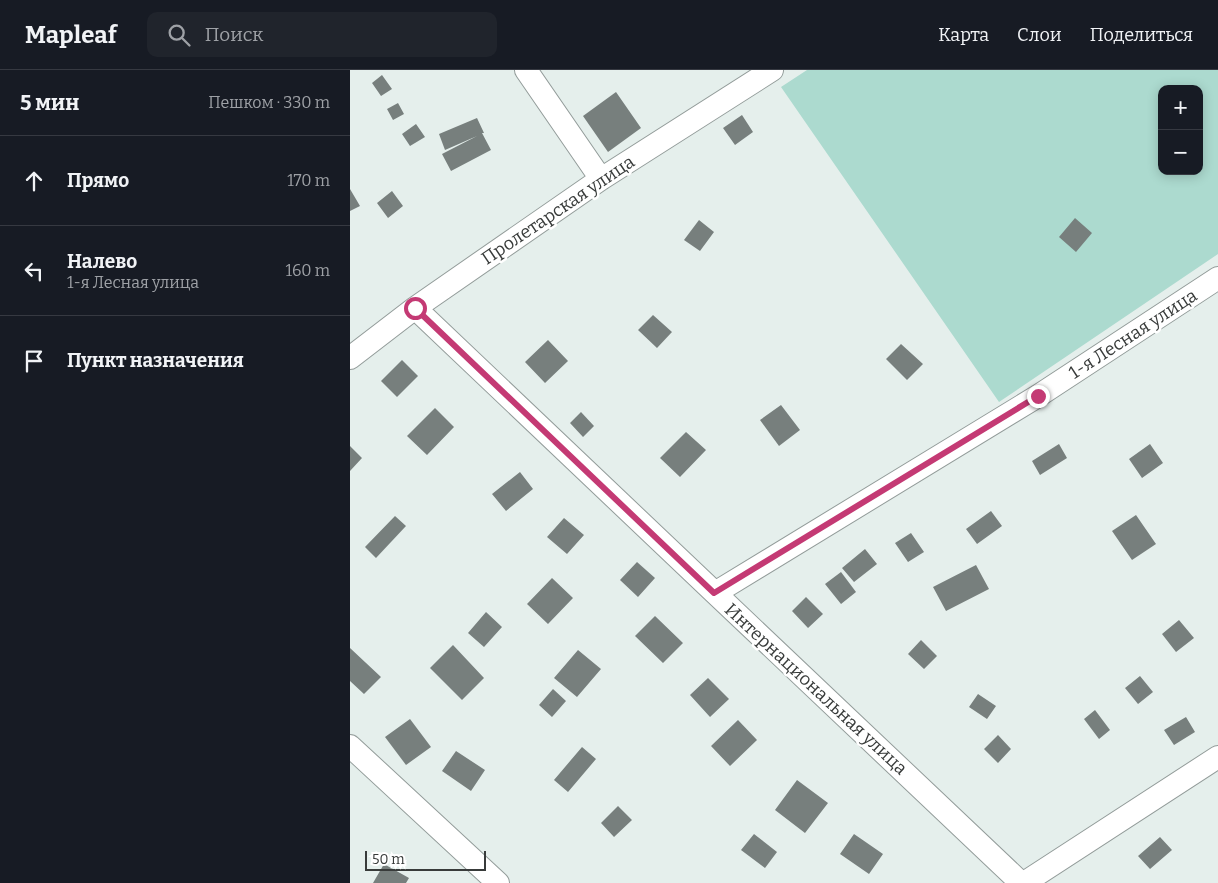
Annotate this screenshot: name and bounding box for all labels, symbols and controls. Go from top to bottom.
search box [147,12,497,57]
text: Mapleaf [25,21,117,49]
icon: search [165,21,193,49]
text: Поиск [205,23,263,46]
text: Карта [938,24,989,46]
text: Слои [1017,24,1062,46]
text: Поделиться [1090,24,1193,46]
map controls [1158,85,1203,175]
button: + [1158,85,1203,130]
text: 5 мин [20,90,79,116]
text: Пешком · 330 m [208,93,330,112]
button: − [1158,130,1203,175]
street label: Пролетарская улица [477,150,639,269]
icon: ahead [20,167,48,195]
text: Прямо [67,169,129,192]
text: 170 m [287,171,330,190]
text: Налево [67,250,137,273]
icon: left [20,257,48,285]
text: 160 m [285,261,330,280]
text: 1-я Лесная улица [67,273,199,292]
street label: 1-я Лесная улица [1065,284,1201,384]
route start [404,297,427,320]
icon: arrive [20,347,48,375]
text: Пункт назначения [67,349,244,372]
route end [1027,385,1050,408]
street label: Интернациональная улица [720,599,912,780]
scale bar [365,848,486,871]
text: 50 m [372,851,405,868]

